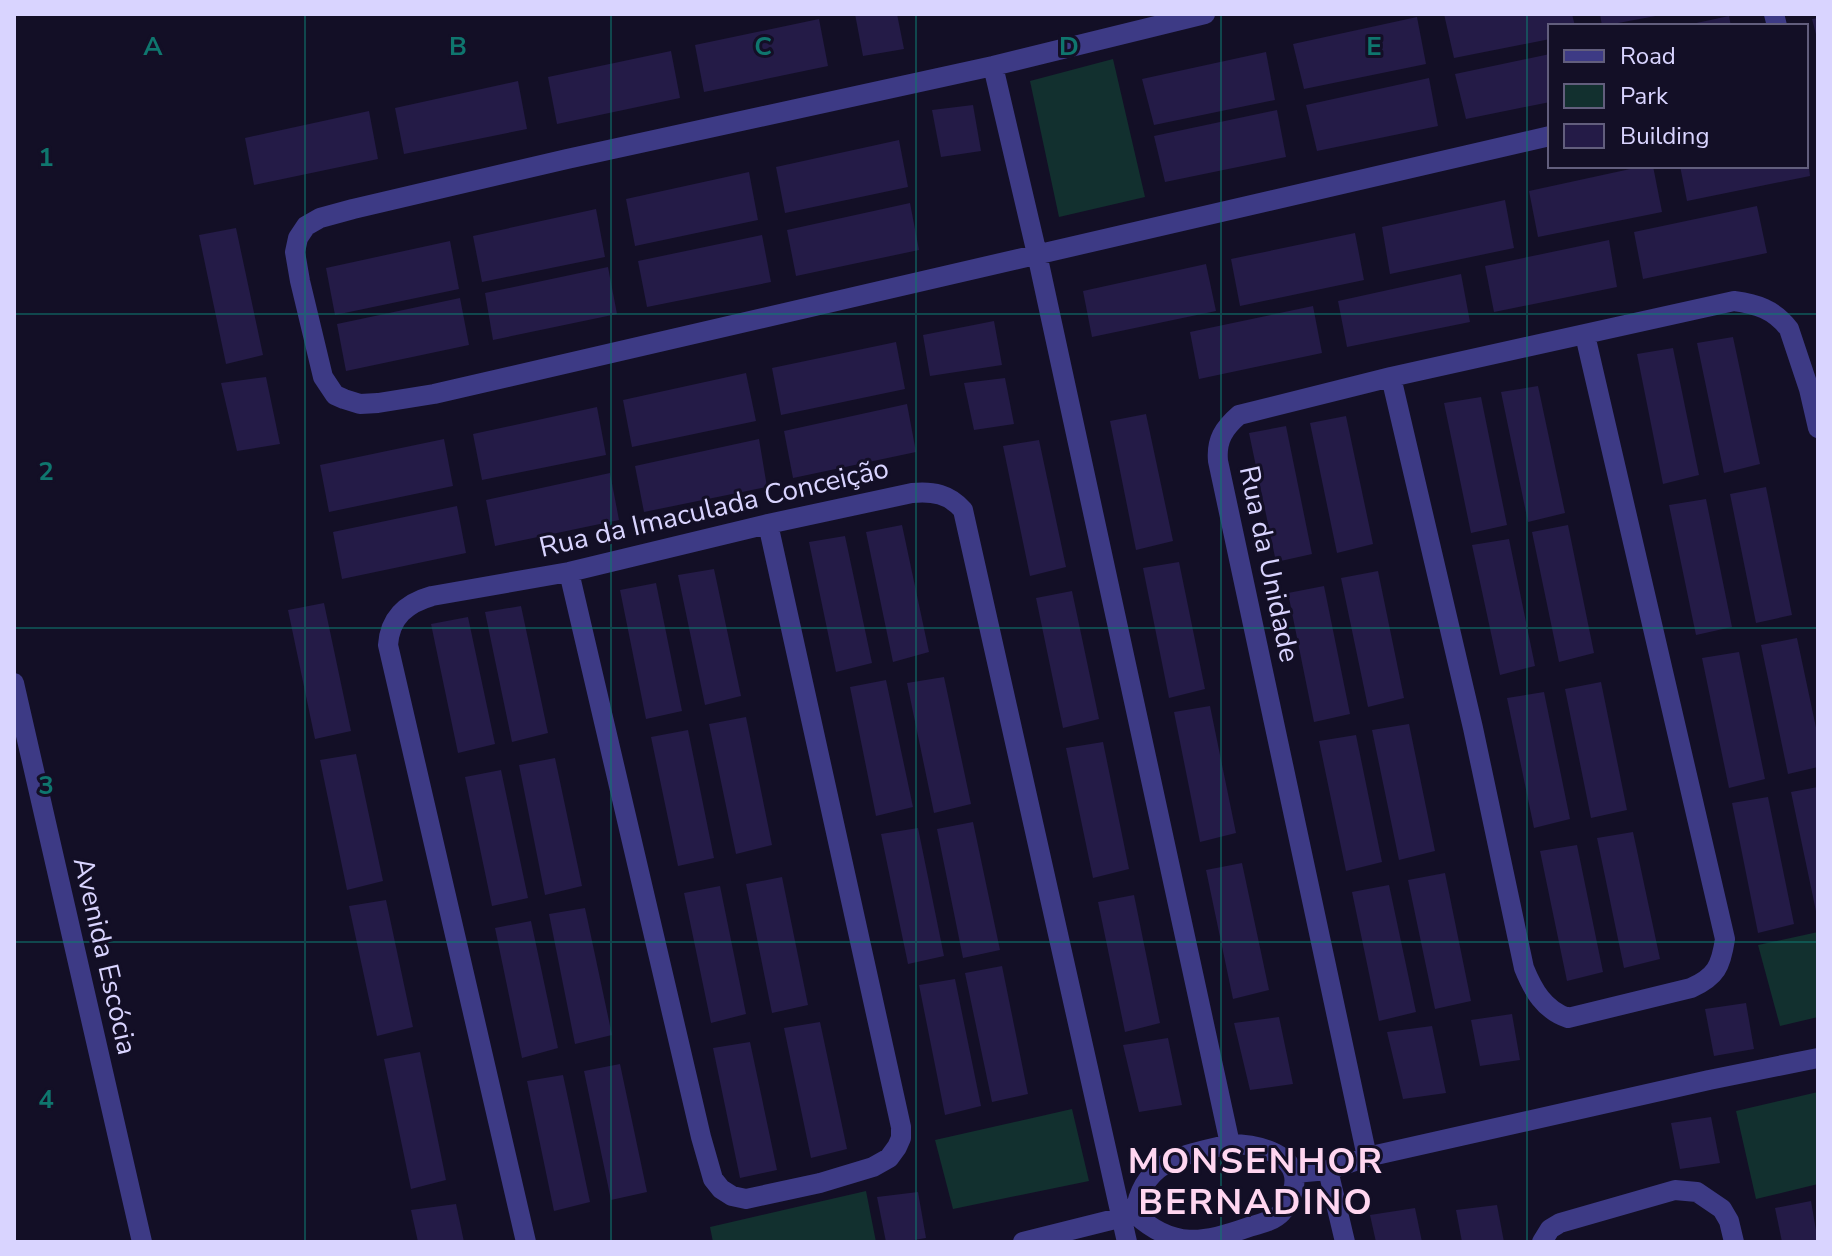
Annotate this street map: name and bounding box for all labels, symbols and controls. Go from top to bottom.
legend [1548,24,1808,168]
text: A [143,29,163,64]
text: B [449,29,467,64]
text: C [754,29,772,64]
text: D [1059,29,1079,64]
text: E [1366,29,1382,64]
text: Road [1620,40,1676,72]
text: Park [1620,80,1669,112]
text: Building [1620,120,1710,152]
text: 1 [38,140,54,175]
street label: Rua da Imaculada Conceição [535,449,893,567]
text: 2 [38,454,54,489]
street label: Rua da Unidade [1230,462,1308,666]
text: 3 [38,768,54,803]
street label: Avenida Escócia [64,853,146,1059]
text: 4 [38,1082,54,1117]
district label: MONSENHOR BERNADINO [1128,1137,1384,1227]

